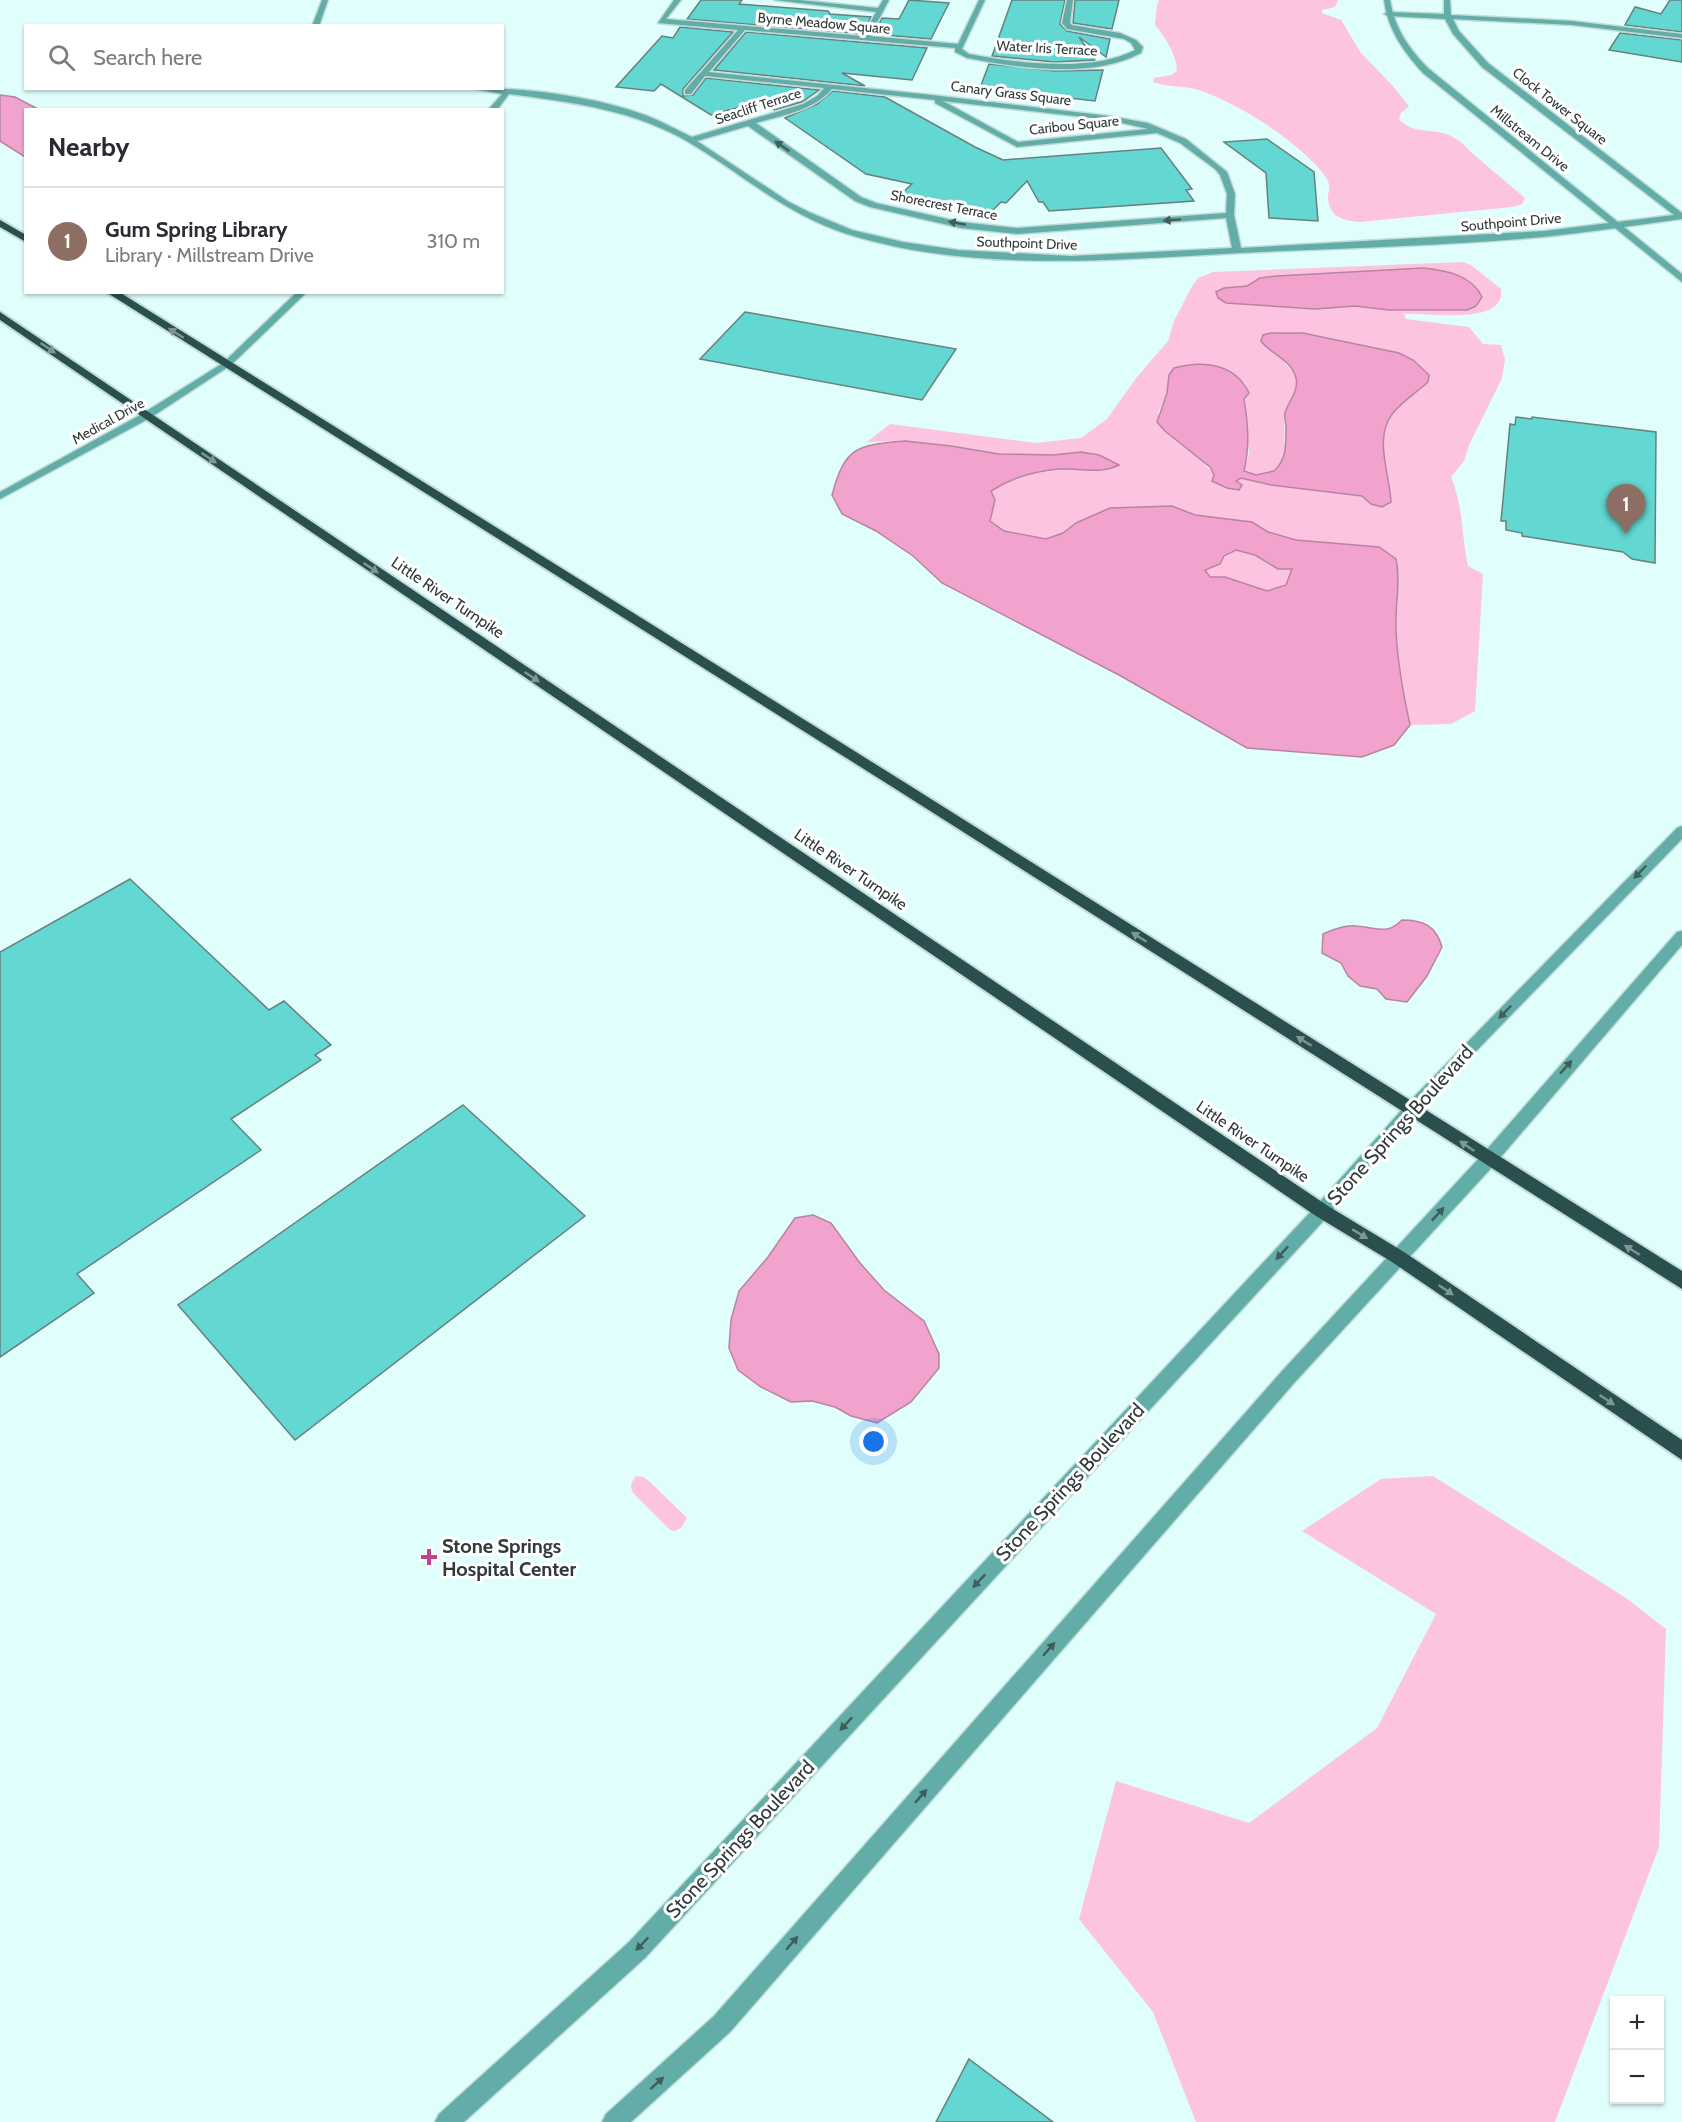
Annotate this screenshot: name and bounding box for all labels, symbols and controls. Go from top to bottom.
street label: Byrne Meadow Square [757,8,891,38]
search box [24,24,504,90]
street label: Water Iris Terrace [996,36,1098,60]
icon: search [45,41,78,74]
text: Search here [93,44,202,71]
street label: Clock Tower Square [1509,63,1611,149]
street label: Canary Grass Square [950,77,1072,109]
street label: Seacliff Terrace [713,84,803,128]
street label: Millstream Drive [1487,101,1573,175]
street label: Caribou Square [1028,111,1120,139]
text: Nearby [48,131,129,163]
one-way arrow [774,140,790,152]
street label: Shorecrest Terrace [889,186,999,224]
street label: Southpoint Drive [1460,209,1562,235]
one-way arrow [1162,215,1181,224]
text: Gum Spring Library [105,216,288,243]
one-way arrow [948,218,966,228]
text: 1 [64,229,71,253]
text: 310 m [427,229,480,253]
street label: Southpoint Drive [976,232,1078,254]
text: Library · Millstream Drive [105,243,314,267]
one-way arrow [168,328,185,339]
one-way arrow [40,342,56,354]
street label: Medical Drive [69,394,147,448]
one-way arrow [201,452,217,464]
pin: 1 [1606,484,1646,534]
street label: Little River Turnpike [388,553,508,642]
one-way arrow [362,562,378,574]
one-way arrow [524,672,540,683]
street label: Little River Turnpike [791,825,911,914]
one-way arrow [1634,864,1648,878]
one-way arrow [1131,931,1147,942]
one-way arrow [1499,1004,1512,1019]
one-way arrow [1295,1035,1312,1046]
street label: Stone Springs Boulevard [1322,1040,1478,1210]
one-way arrow [1560,1059,1573,1075]
street label: Little River Turnpike [1193,1097,1313,1186]
one-way arrow [1460,1140,1476,1152]
one-way arrow [1430,1207,1444,1221]
one-way arrow [1352,1228,1368,1239]
one-way arrow [1624,1245,1640,1256]
one-way arrow [1276,1246,1290,1260]
one-way arrow [1438,1284,1454,1295]
one-way arrow [1599,1394,1615,1405]
street label: Stone Springs Boulevard [991,1398,1149,1566]
your location [859,1427,888,1456]
place label: Stone Springs Hospital Center [442,1534,576,1581]
marker: Stone Springs Hospital Center [420,1548,438,1566]
one-way arrow [972,1574,986,1588]
one-way arrow [1042,1642,1055,1657]
one-way arrow [839,1717,853,1732]
street label: Stone Springs Boulevard [661,1755,819,1923]
one-way arrow [914,1789,927,1804]
one-way arrow [786,1935,799,1951]
one-way arrow [635,1937,649,1952]
map controls [1610,1996,1664,2104]
button: + [1610,1996,1664,2050]
button: − [1610,2050,1664,2104]
one-way arrow [649,2077,664,2090]

